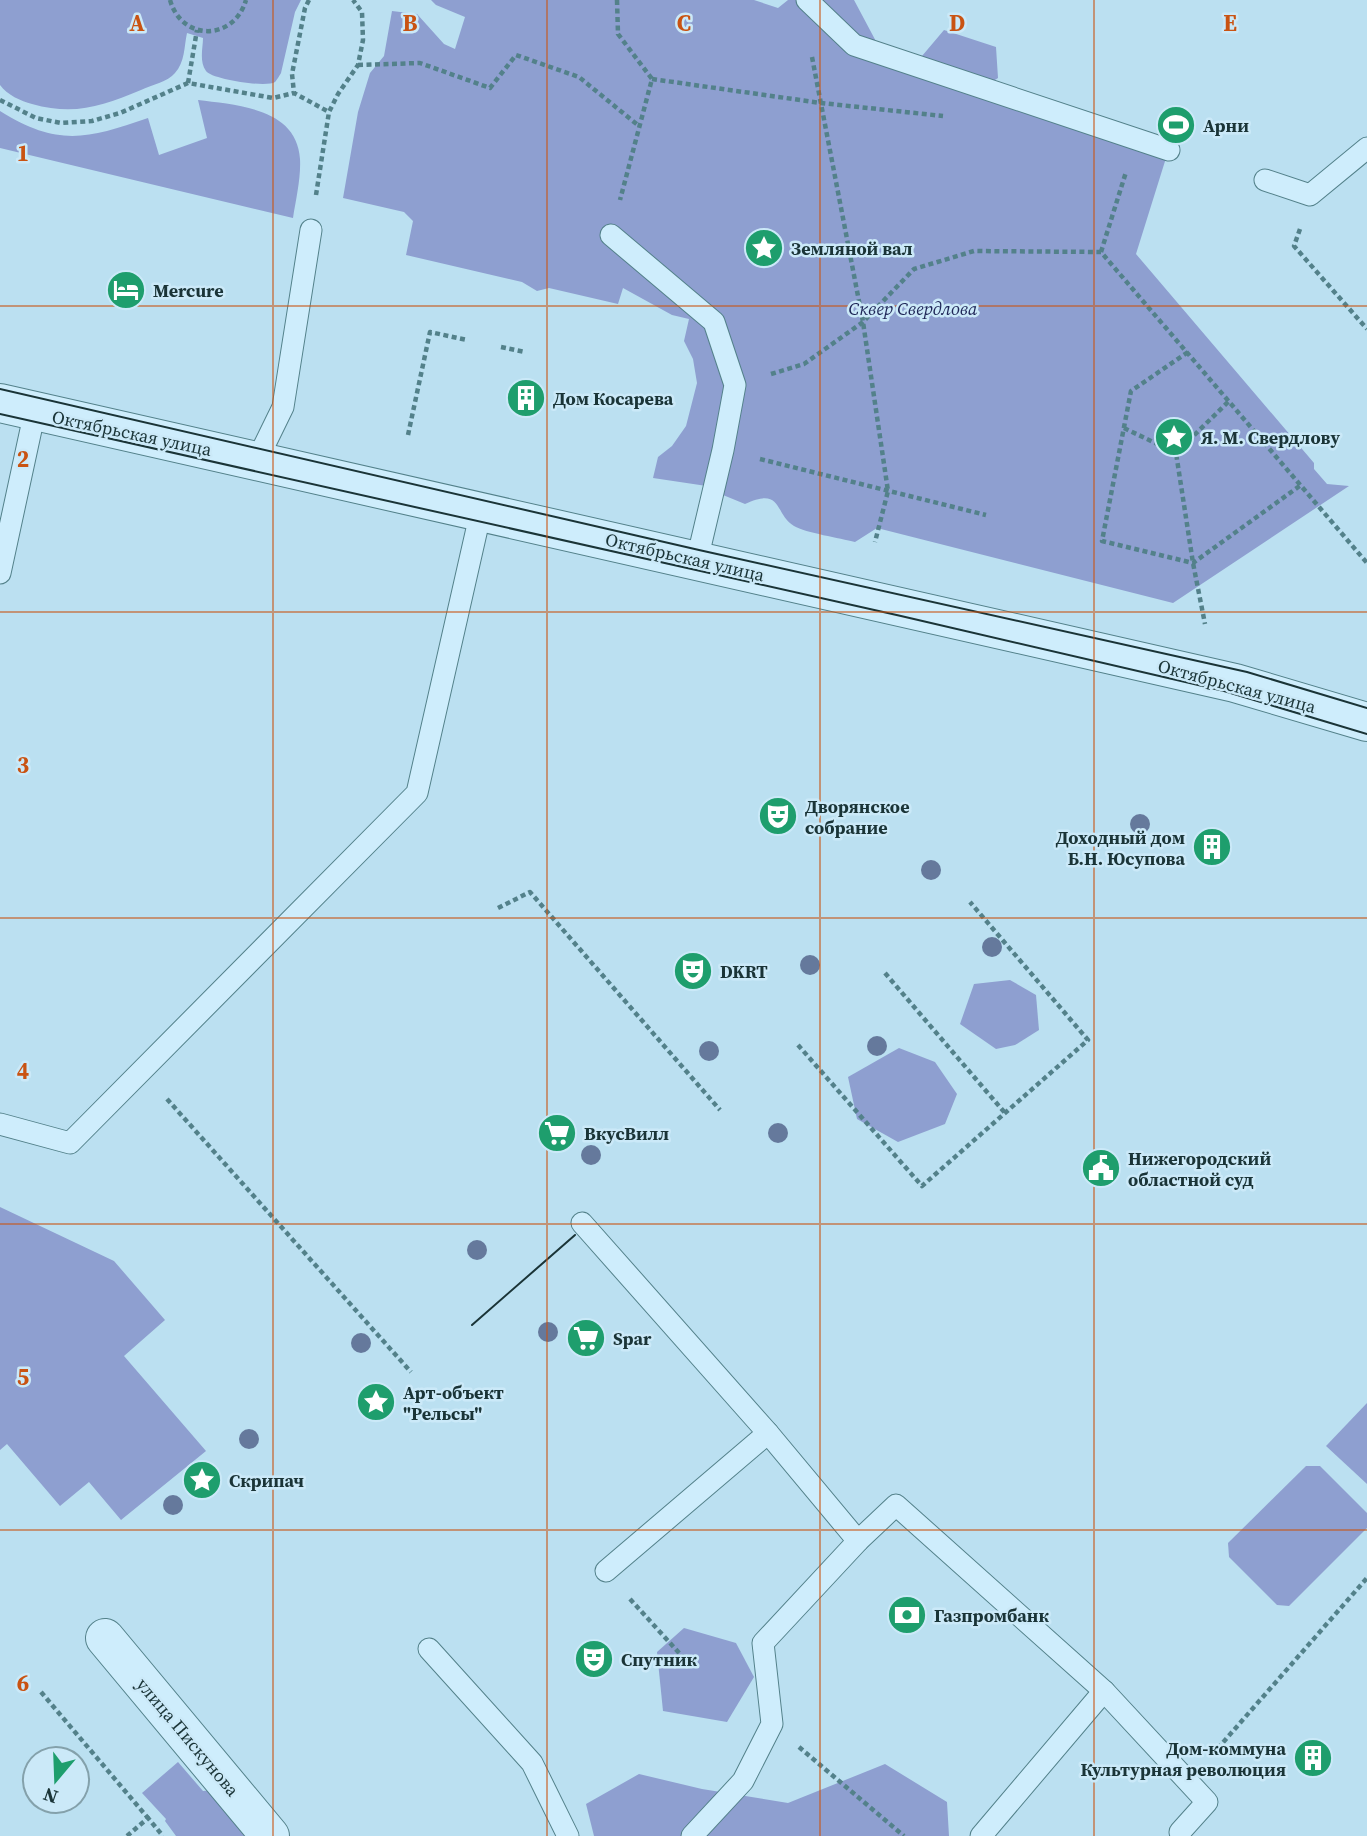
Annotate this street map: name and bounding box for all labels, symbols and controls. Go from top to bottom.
text: A [129,7,145,39]
text: B [403,7,418,39]
text: C [677,7,691,39]
text: D [949,7,965,39]
text: E [1223,7,1237,39]
sports icon: Арни [1155,104,1197,146]
place label: Арни [1203,113,1249,138]
text: 1 [17,137,29,169]
place icon: Земляной вал [743,227,785,269]
place label: Земляной вал [791,236,913,261]
hotel icon: Mercure [105,269,147,311]
place label: Mercure [153,278,224,303]
park label: Сквер Свердлова [849,296,978,321]
building icon: Дом Косарева [505,377,547,419]
place label: Дом Косарева [553,386,674,411]
street label: Октябрьская улица [50,404,215,462]
place icon: Я. М. Свердлову [1153,416,1195,458]
place label: Я. М. Свердлову [1201,425,1340,450]
text: 2 [17,443,29,475]
street label: Октябрьская улица [603,527,768,588]
street label: Октябрьская улица [1155,653,1320,719]
text: 3 [17,749,29,781]
place label: Дворянское собрание [805,794,910,840]
theatre icon: Дворянское собрание [757,795,799,837]
place label: Доходный дом Б.Н. Юсупова [1056,825,1185,871]
building icon: Доходный дом Б.Н. Юсупова [1191,826,1233,868]
theatre icon: DKRT [672,950,714,992]
place label: DKRT [720,959,768,984]
text: 4 [17,1055,29,1087]
supermarket icon: ВкусВилл [536,1112,578,1154]
place label: ВкусВилл [584,1121,669,1146]
place label: Нижегородский областной суд [1128,1146,1271,1192]
public building icon: Нижегородский областной суд [1080,1147,1122,1189]
supermarket icon: Spar [565,1317,607,1359]
place label: Spar [613,1326,652,1351]
text: 5 [17,1361,29,1393]
place label: Арт-объект "Рельсы" [403,1380,504,1426]
place icon: Арт-объект "Рельсы" [355,1381,397,1423]
place icon: Скрипач [181,1459,223,1501]
place label: Скрипач [229,1468,304,1493]
bank icon: Газпромбанк [886,1594,928,1636]
place label: Газпромбанк [934,1603,1049,1628]
theatre icon: Спутник [573,1638,615,1680]
place label: Спутник [621,1647,698,1672]
text: 6 [17,1667,29,1699]
street label: улица Пискунова [131,1672,246,1802]
place label: Дом-коммуна Культурная революция [1080,1736,1286,1782]
building icon: Дом-коммуна Культурная революция [1292,1737,1334,1779]
north arrow [21,1745,91,1815]
text: N [40,1781,61,1811]

